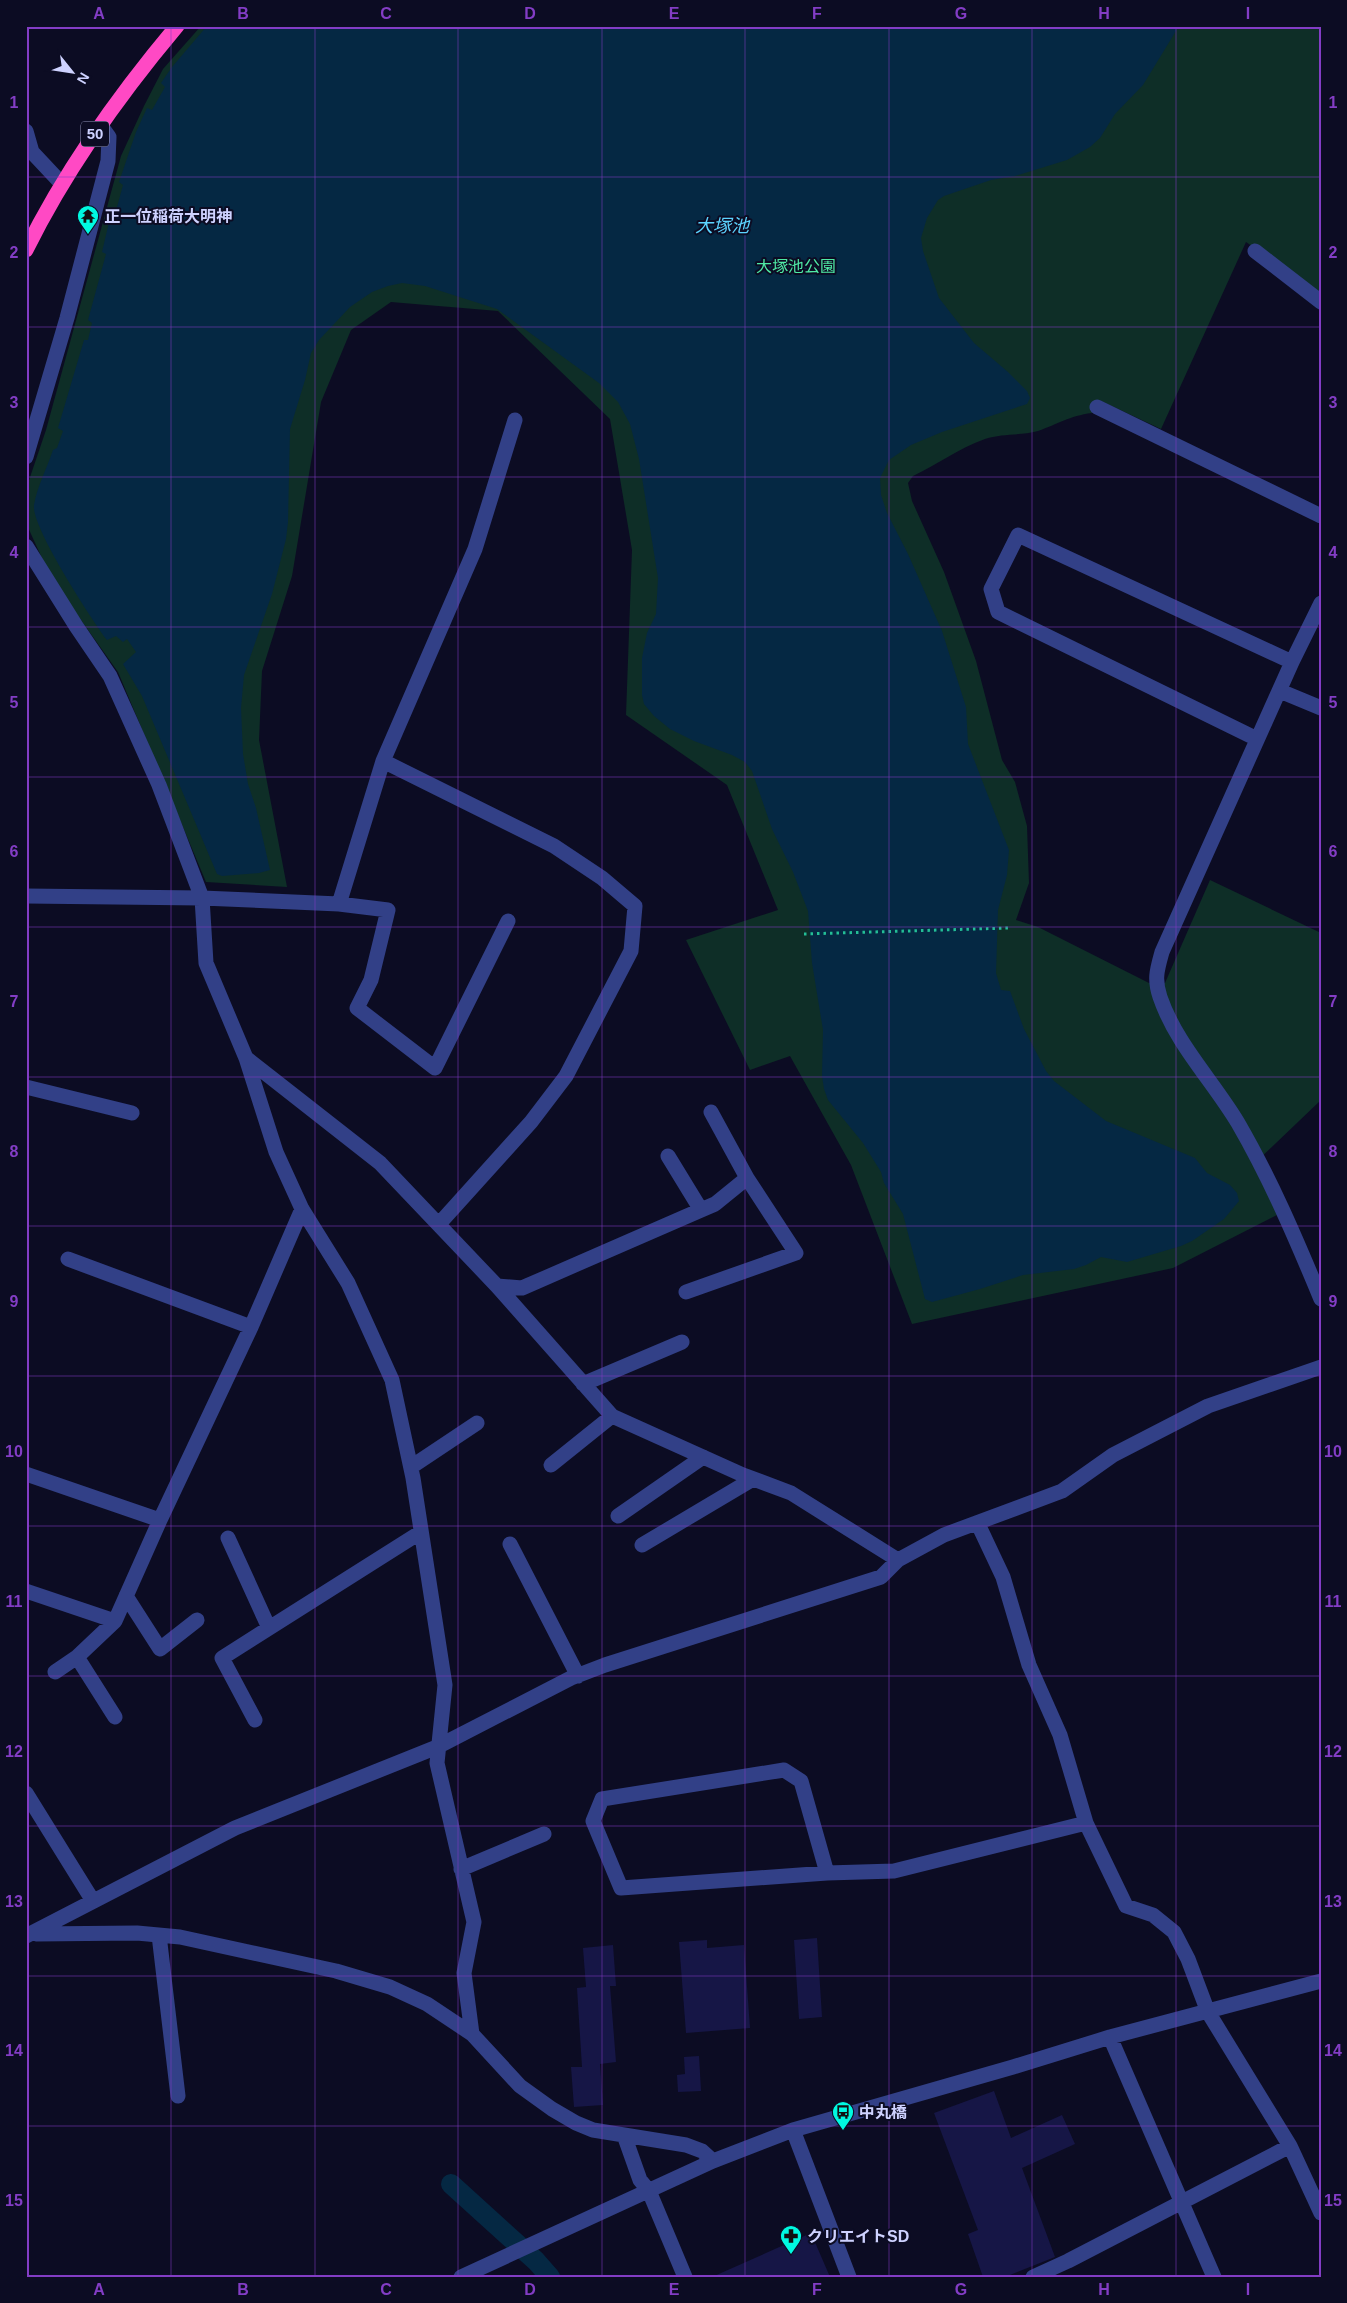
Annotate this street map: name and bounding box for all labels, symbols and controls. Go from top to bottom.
text: A [93,5,105,22]
text: B [237,5,249,22]
text: C [380,5,392,22]
text: D [524,5,536,22]
text: E [669,5,680,22]
text: F [812,5,822,22]
text: G [955,5,967,22]
text: H [1098,5,1110,22]
text: I [1246,5,1250,22]
north arrow [48,48,98,98]
text: N [74,70,93,87]
text: 1 [10,94,19,111]
text: 1 [1329,94,1338,111]
road number: 50 [81,122,109,146]
temple icon: 正一位稲荷大明神 [76,204,100,235]
place label: 正一位稲荷大明神 [104,207,232,225]
water label: 大塚池 [695,216,751,236]
text: 2 [10,244,19,261]
text: 2 [1329,244,1338,261]
park label: 大塚池公園 [756,258,836,275]
text: 3 [10,394,19,411]
text: 3 [1329,394,1338,411]
text: 4 [10,544,19,561]
text: 4 [1329,544,1338,561]
text: 5 [10,694,19,711]
text: 5 [1329,694,1338,711]
text: 6 [10,843,19,860]
text: 6 [1329,843,1338,860]
text: 7 [10,993,19,1010]
text: 7 [1329,993,1338,1010]
text: 8 [10,1143,19,1160]
text: 8 [1329,1143,1338,1160]
text: 9 [10,1293,19,1310]
text: 9 [1329,1293,1338,1310]
text: 10 [5,1443,23,1460]
text: 10 [1324,1443,1342,1460]
text: 11 [6,1593,23,1610]
text: 11 [1325,1593,1342,1610]
text: 12 [5,1743,23,1760]
text: 12 [1324,1743,1342,1760]
text: 13 [5,1893,23,1910]
text: 13 [1324,1893,1342,1910]
text: 14 [5,2042,23,2059]
text: 14 [1324,2042,1342,2059]
bus stop icon: 中丸橋 [831,2100,855,2131]
place label: 中丸橋 [859,2104,907,2121]
text: 15 [5,2192,23,2209]
text: 15 [1324,2192,1342,2209]
pharmacy icon: クリエイトSD [779,2224,803,2255]
place label: クリエイトSD [807,2228,909,2245]
text: A [93,2281,105,2298]
text: B [237,2281,249,2298]
text: C [380,2281,392,2298]
text: D [524,2281,536,2298]
text: E [669,2281,680,2298]
text: F [812,2281,822,2298]
text: G [955,2281,967,2298]
text: H [1098,2281,1110,2298]
text: I [1246,2281,1250,2298]

